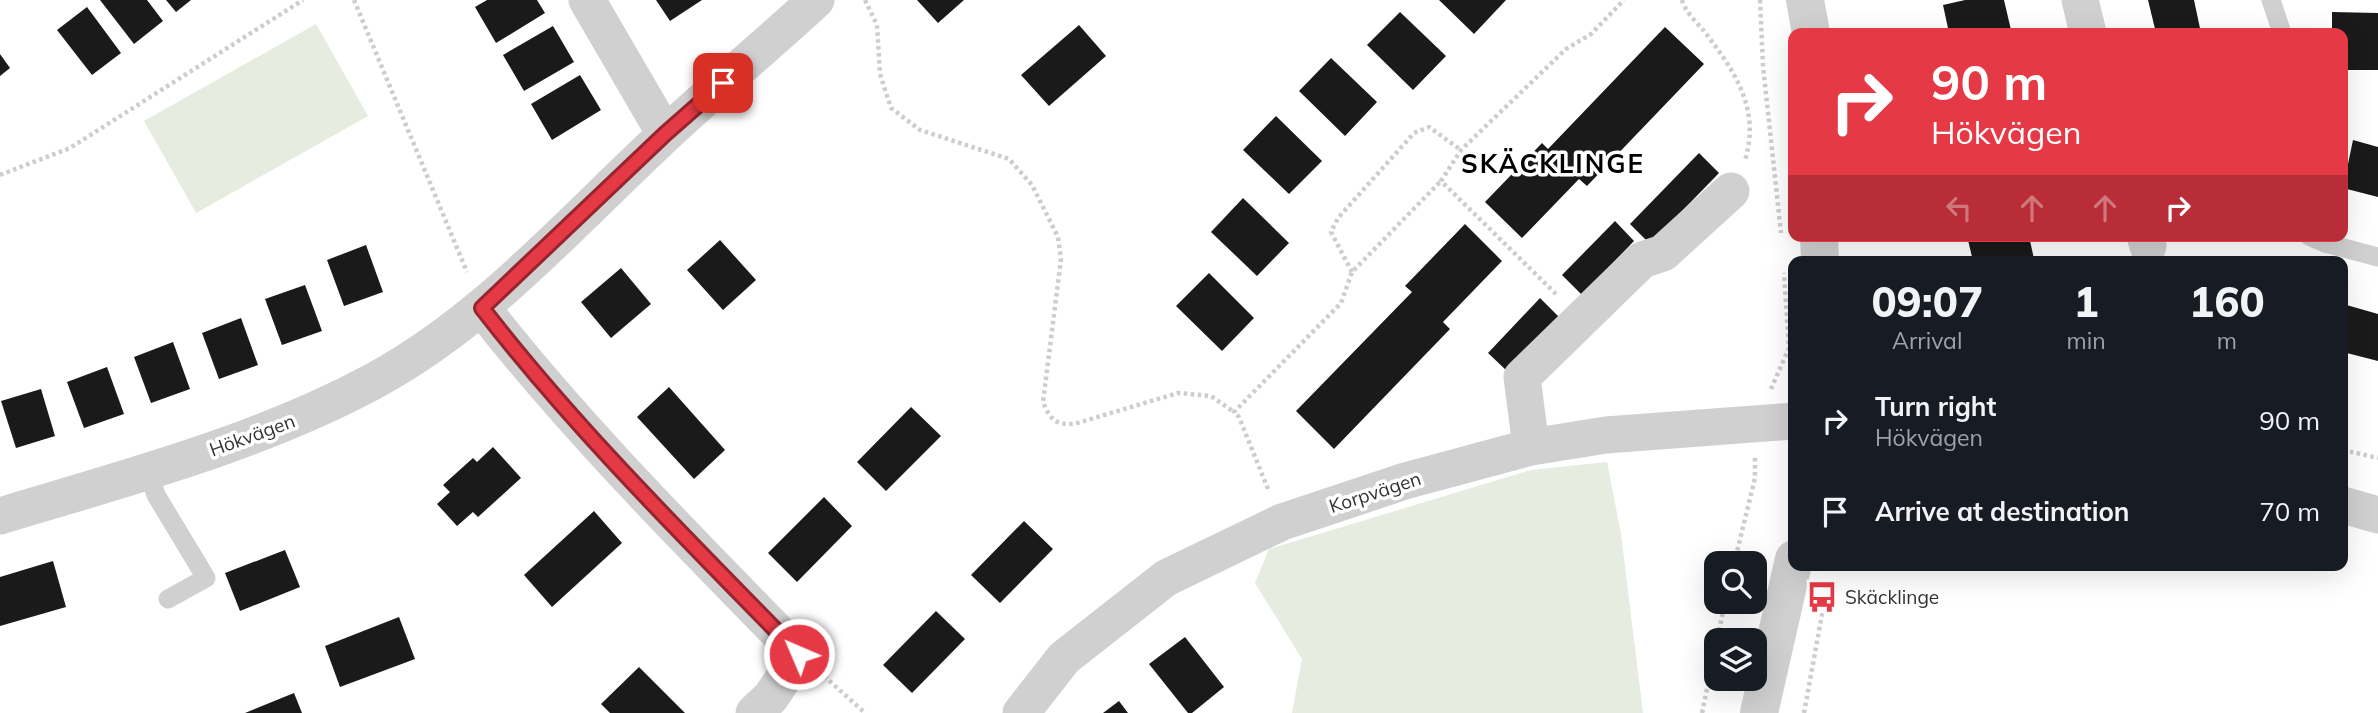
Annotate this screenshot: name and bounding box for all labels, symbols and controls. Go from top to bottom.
text: 90 m [1931,51,2047,112]
pin [693,53,753,113]
icon: right [1816,56,1907,147]
icon: arrive [704,64,742,102]
text: Hökvägen [1931,112,2081,152]
district label: SKÄCKLINGE [1461,147,1645,180]
icon: left [1940,189,1978,227]
icon: ahead [2013,189,2051,227]
icon: ahead [2086,189,2124,227]
icon: right [2159,189,2197,227]
text: 09:07 [1871,275,1983,328]
text: 1 [2073,275,2099,328]
text: 160 [2189,275,2265,328]
text: Arrival [1892,326,1962,355]
text: min [2066,326,2106,355]
text: m [2217,326,2237,355]
text: Turn right [1875,390,1996,423]
icon: right [1816,402,1854,440]
text: 90 m [2259,404,2320,437]
street label: Hökvägen [206,408,298,462]
text: Hökvägen [1875,423,1983,452]
street label: Korpvägen [1326,466,1424,518]
icon: arrive [1816,493,1854,531]
text: Arrive at destination [1875,495,2130,528]
text: 70 m [2259,495,2320,528]
map controls [1704,551,1767,691]
button: search [1704,551,1767,614]
bus stop icon: Skäcklinge [1805,580,1839,614]
place label: Skäcklinge [1845,585,1939,609]
position arrow [762,617,836,691]
button: layers [1704,628,1767,691]

